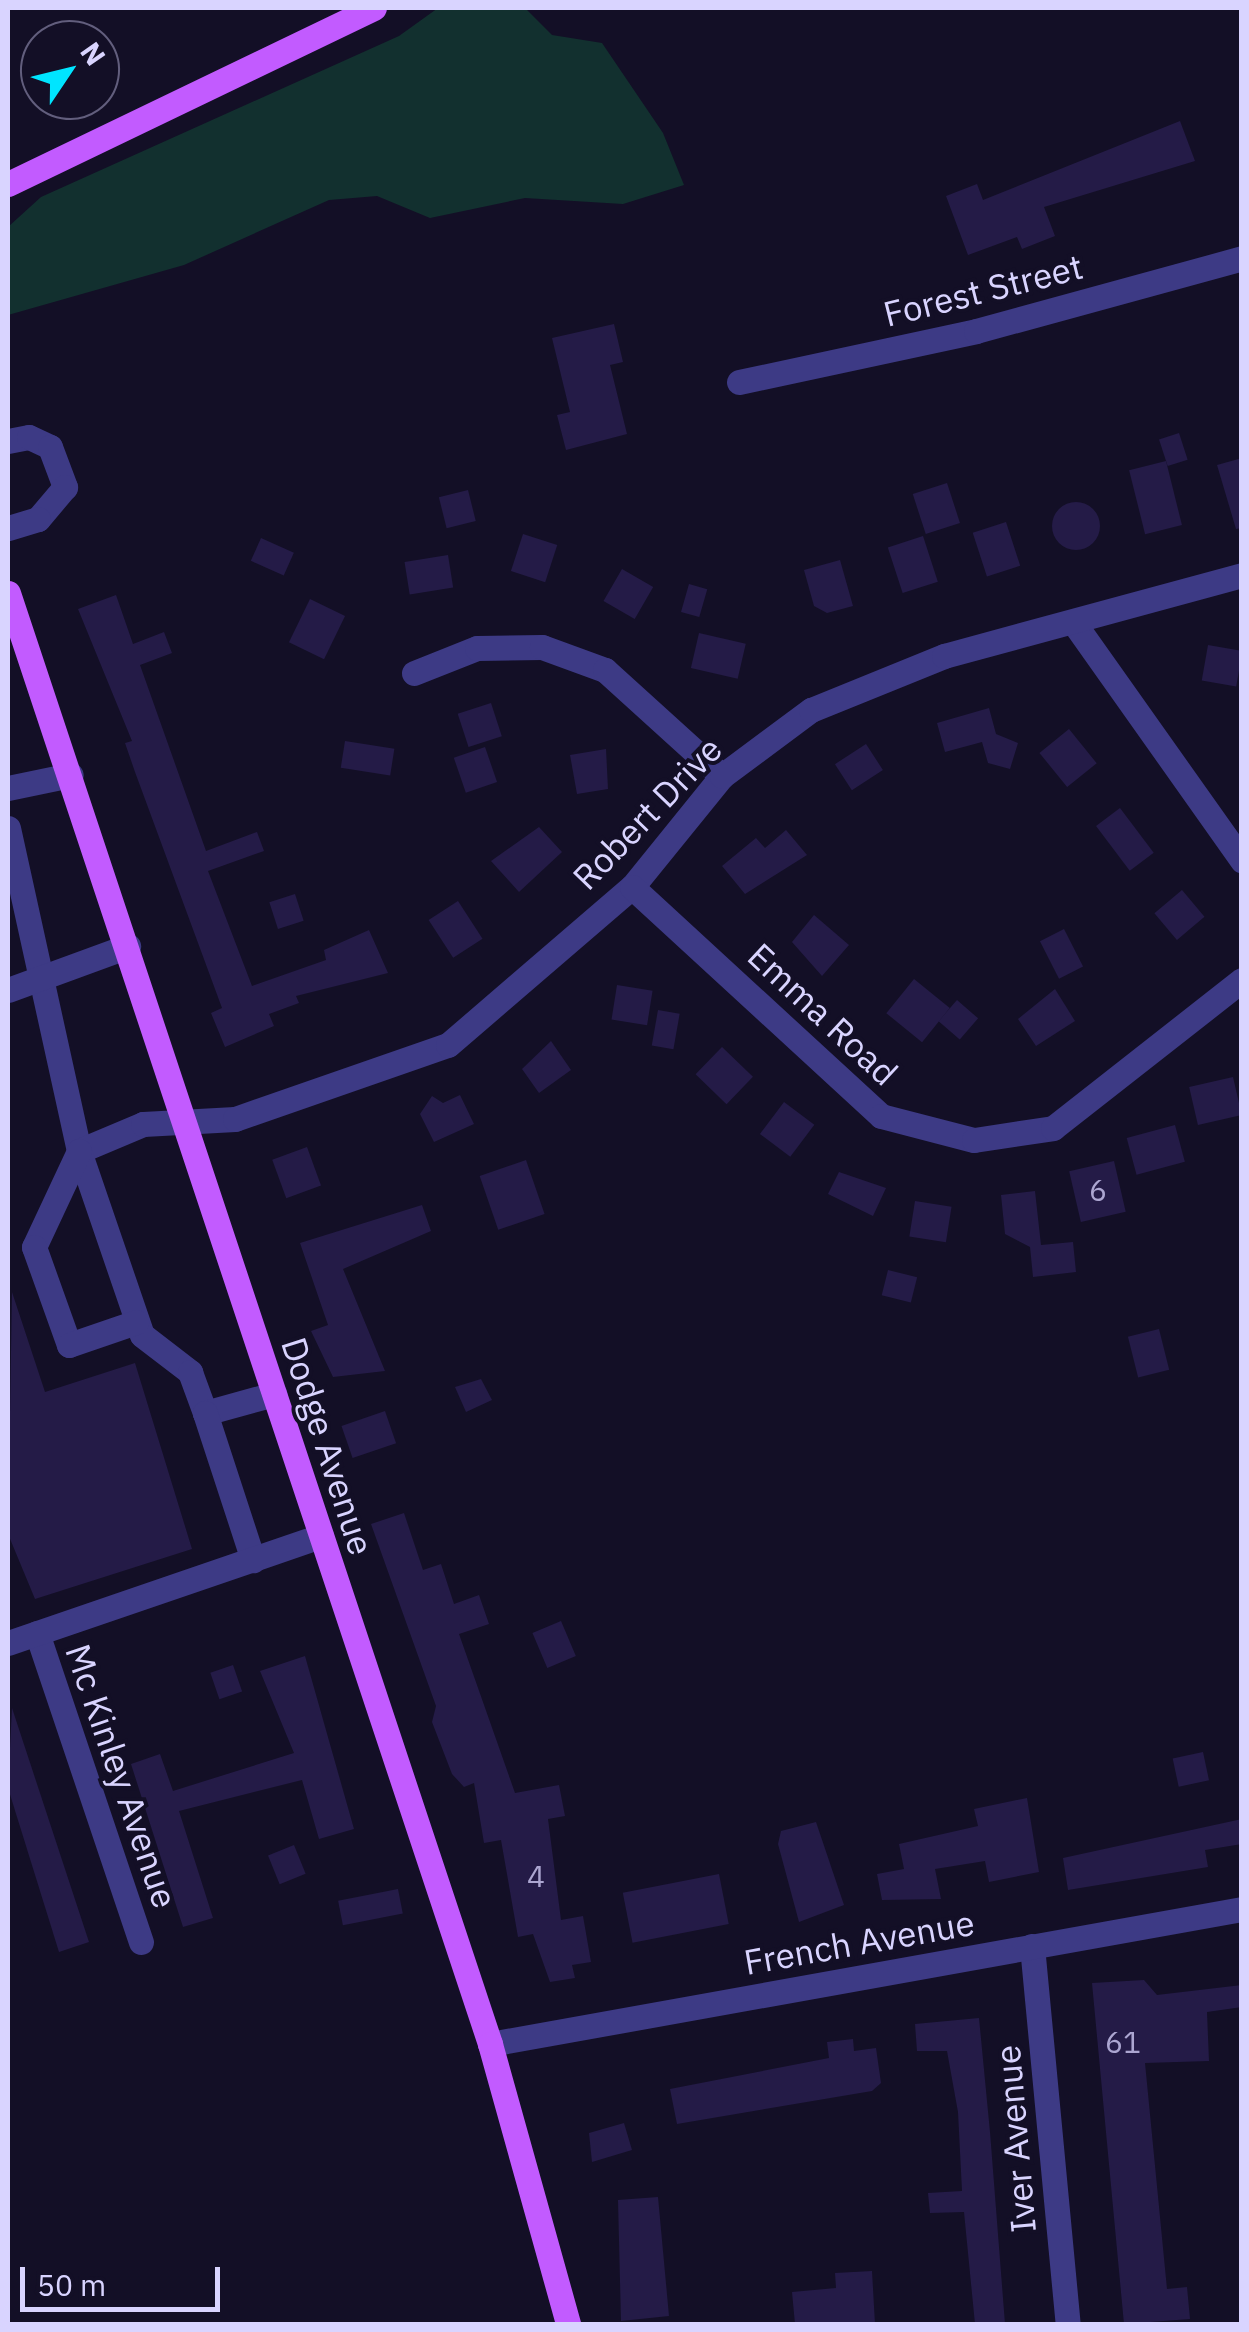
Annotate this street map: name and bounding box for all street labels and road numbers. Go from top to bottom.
street label: Forest Street [879,245,1087,335]
street label: Robert Drive [564,728,730,898]
street label: Emma Road [740,934,906,1094]
street label: Dodge Avenue [273,1332,383,1560]
street label: Mc Kinley Avenue [57,1639,187,1913]
street label: French Avenue [741,1901,977,1983]
street label: Iver Avenue [986,2043,1044,2235]

